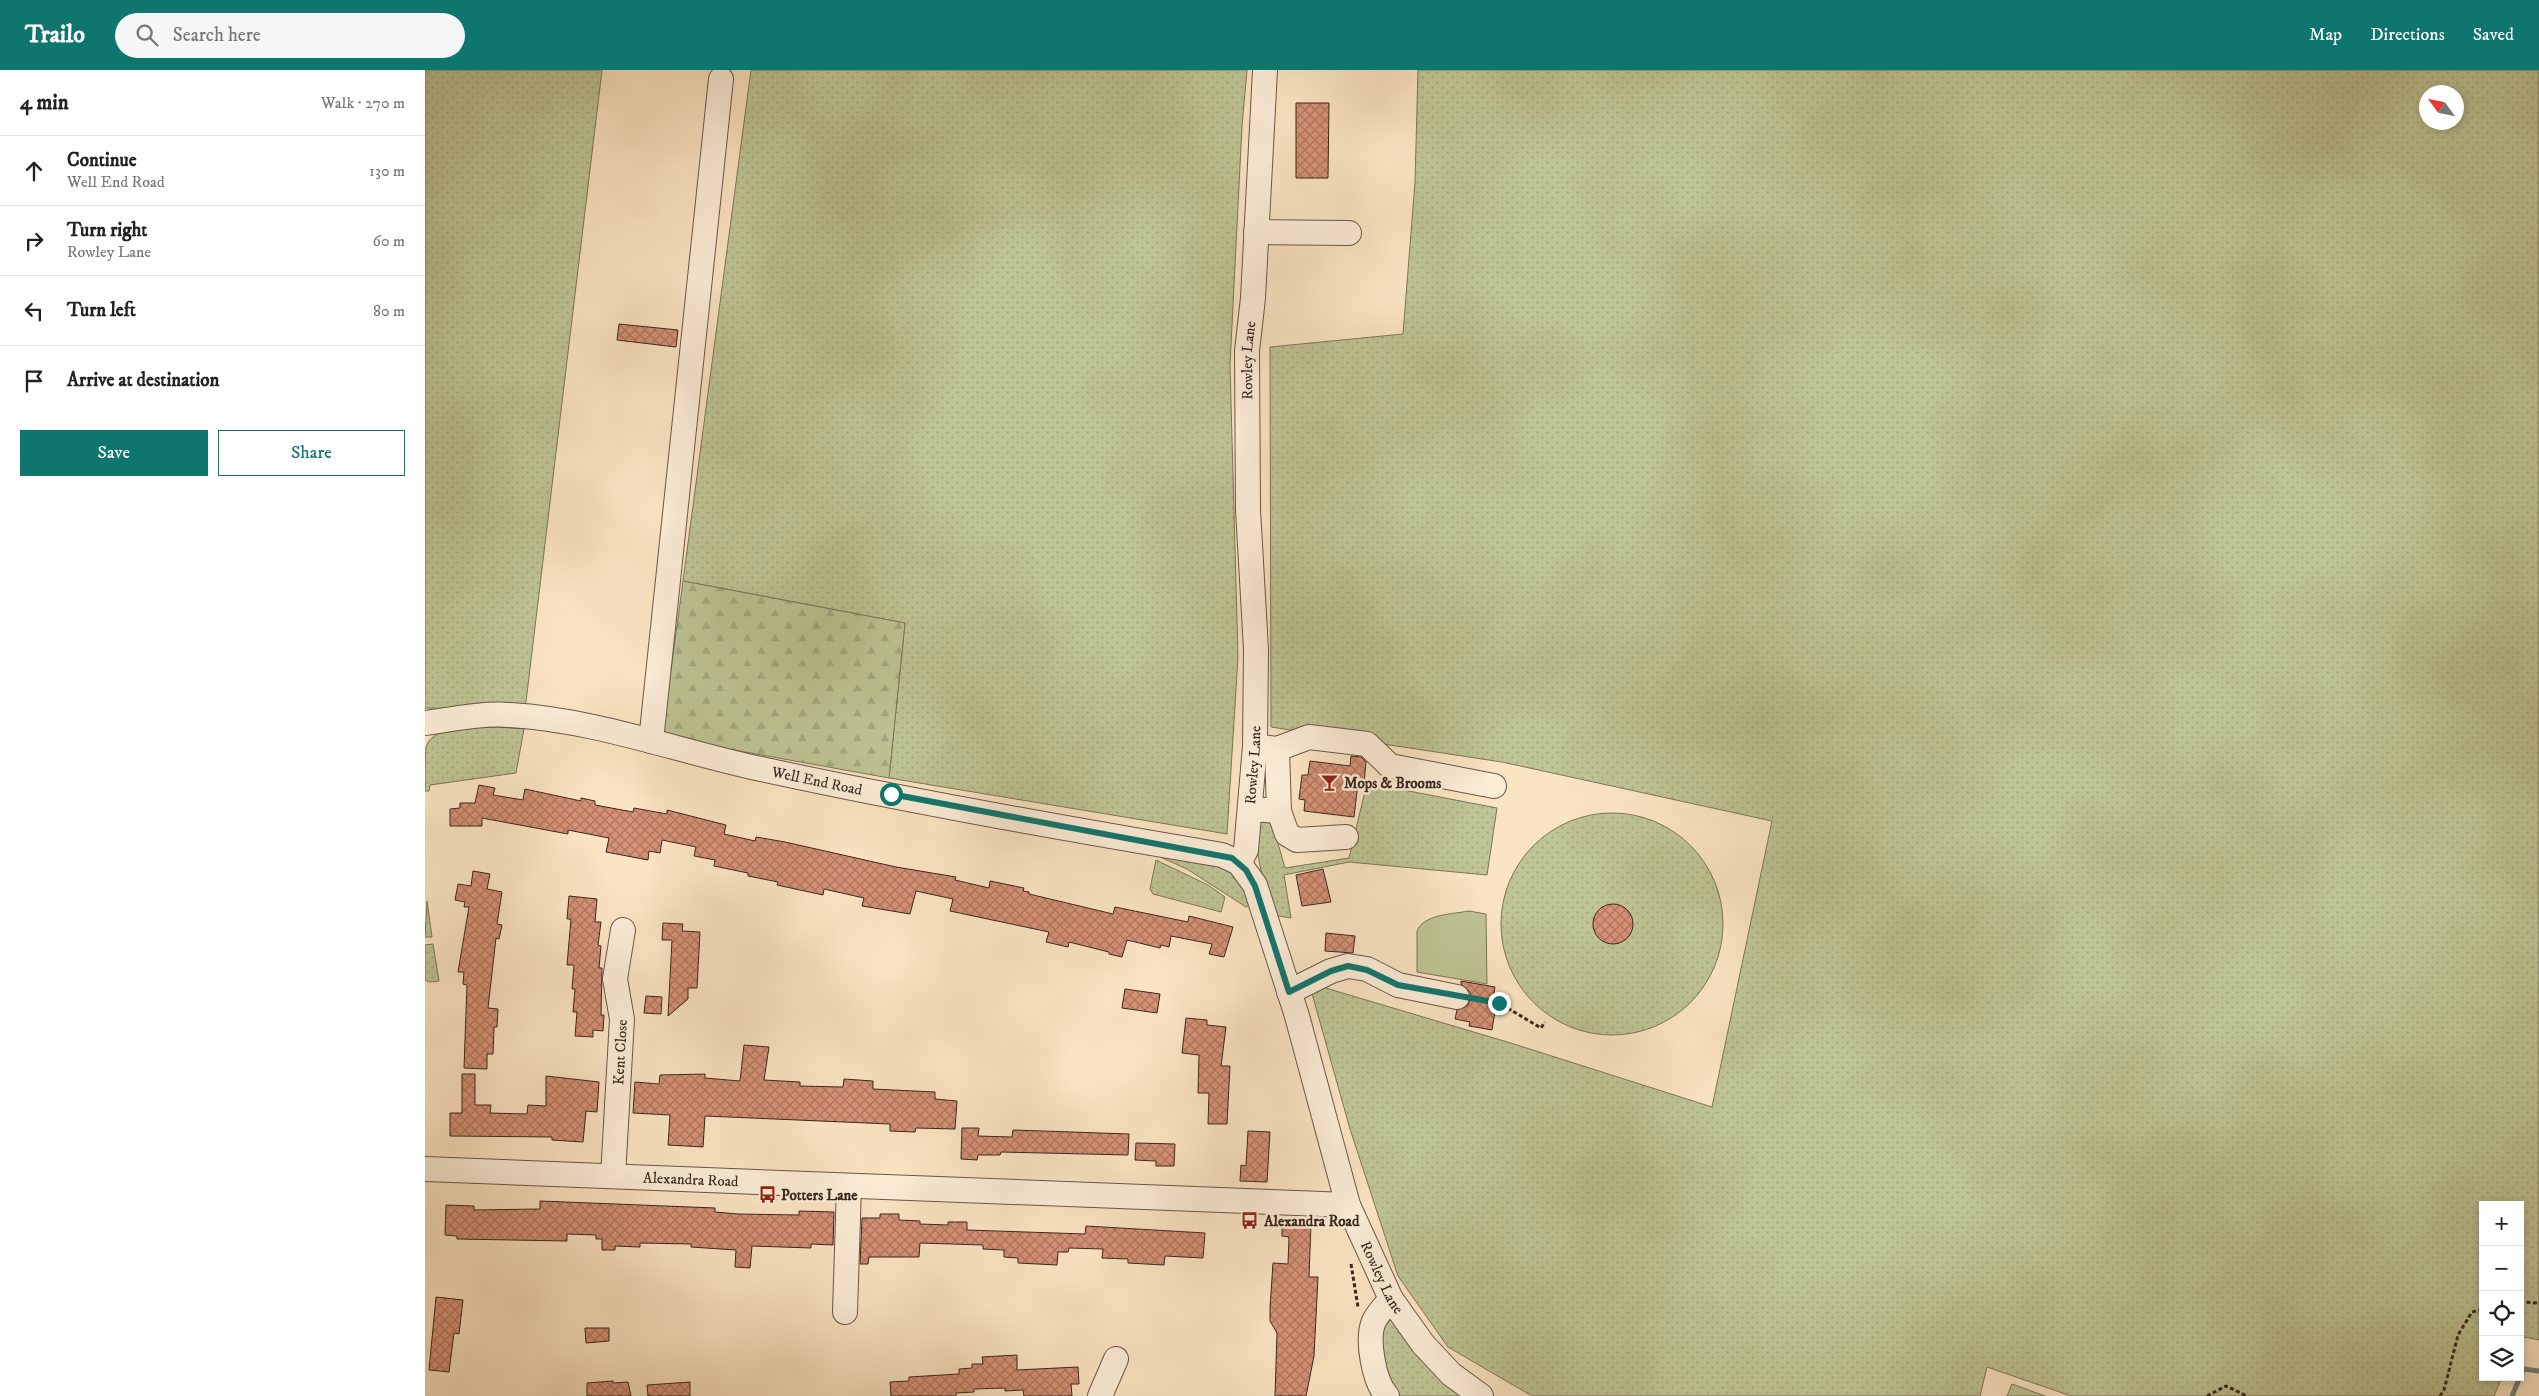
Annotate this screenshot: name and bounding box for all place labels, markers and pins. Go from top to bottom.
bar icon: Mops & Brooms [1320,773,1340,793]
place label: Mops & Brooms [1344,774,1441,793]
bus stop icon: Potters Lane [757,1185,777,1205]
place label: Potters Lane [781,1186,858,1205]
bus stop icon: Alexandra Road [1240,1211,1260,1231]
place label: Alexandra Road [1263,1212,1360,1231]

